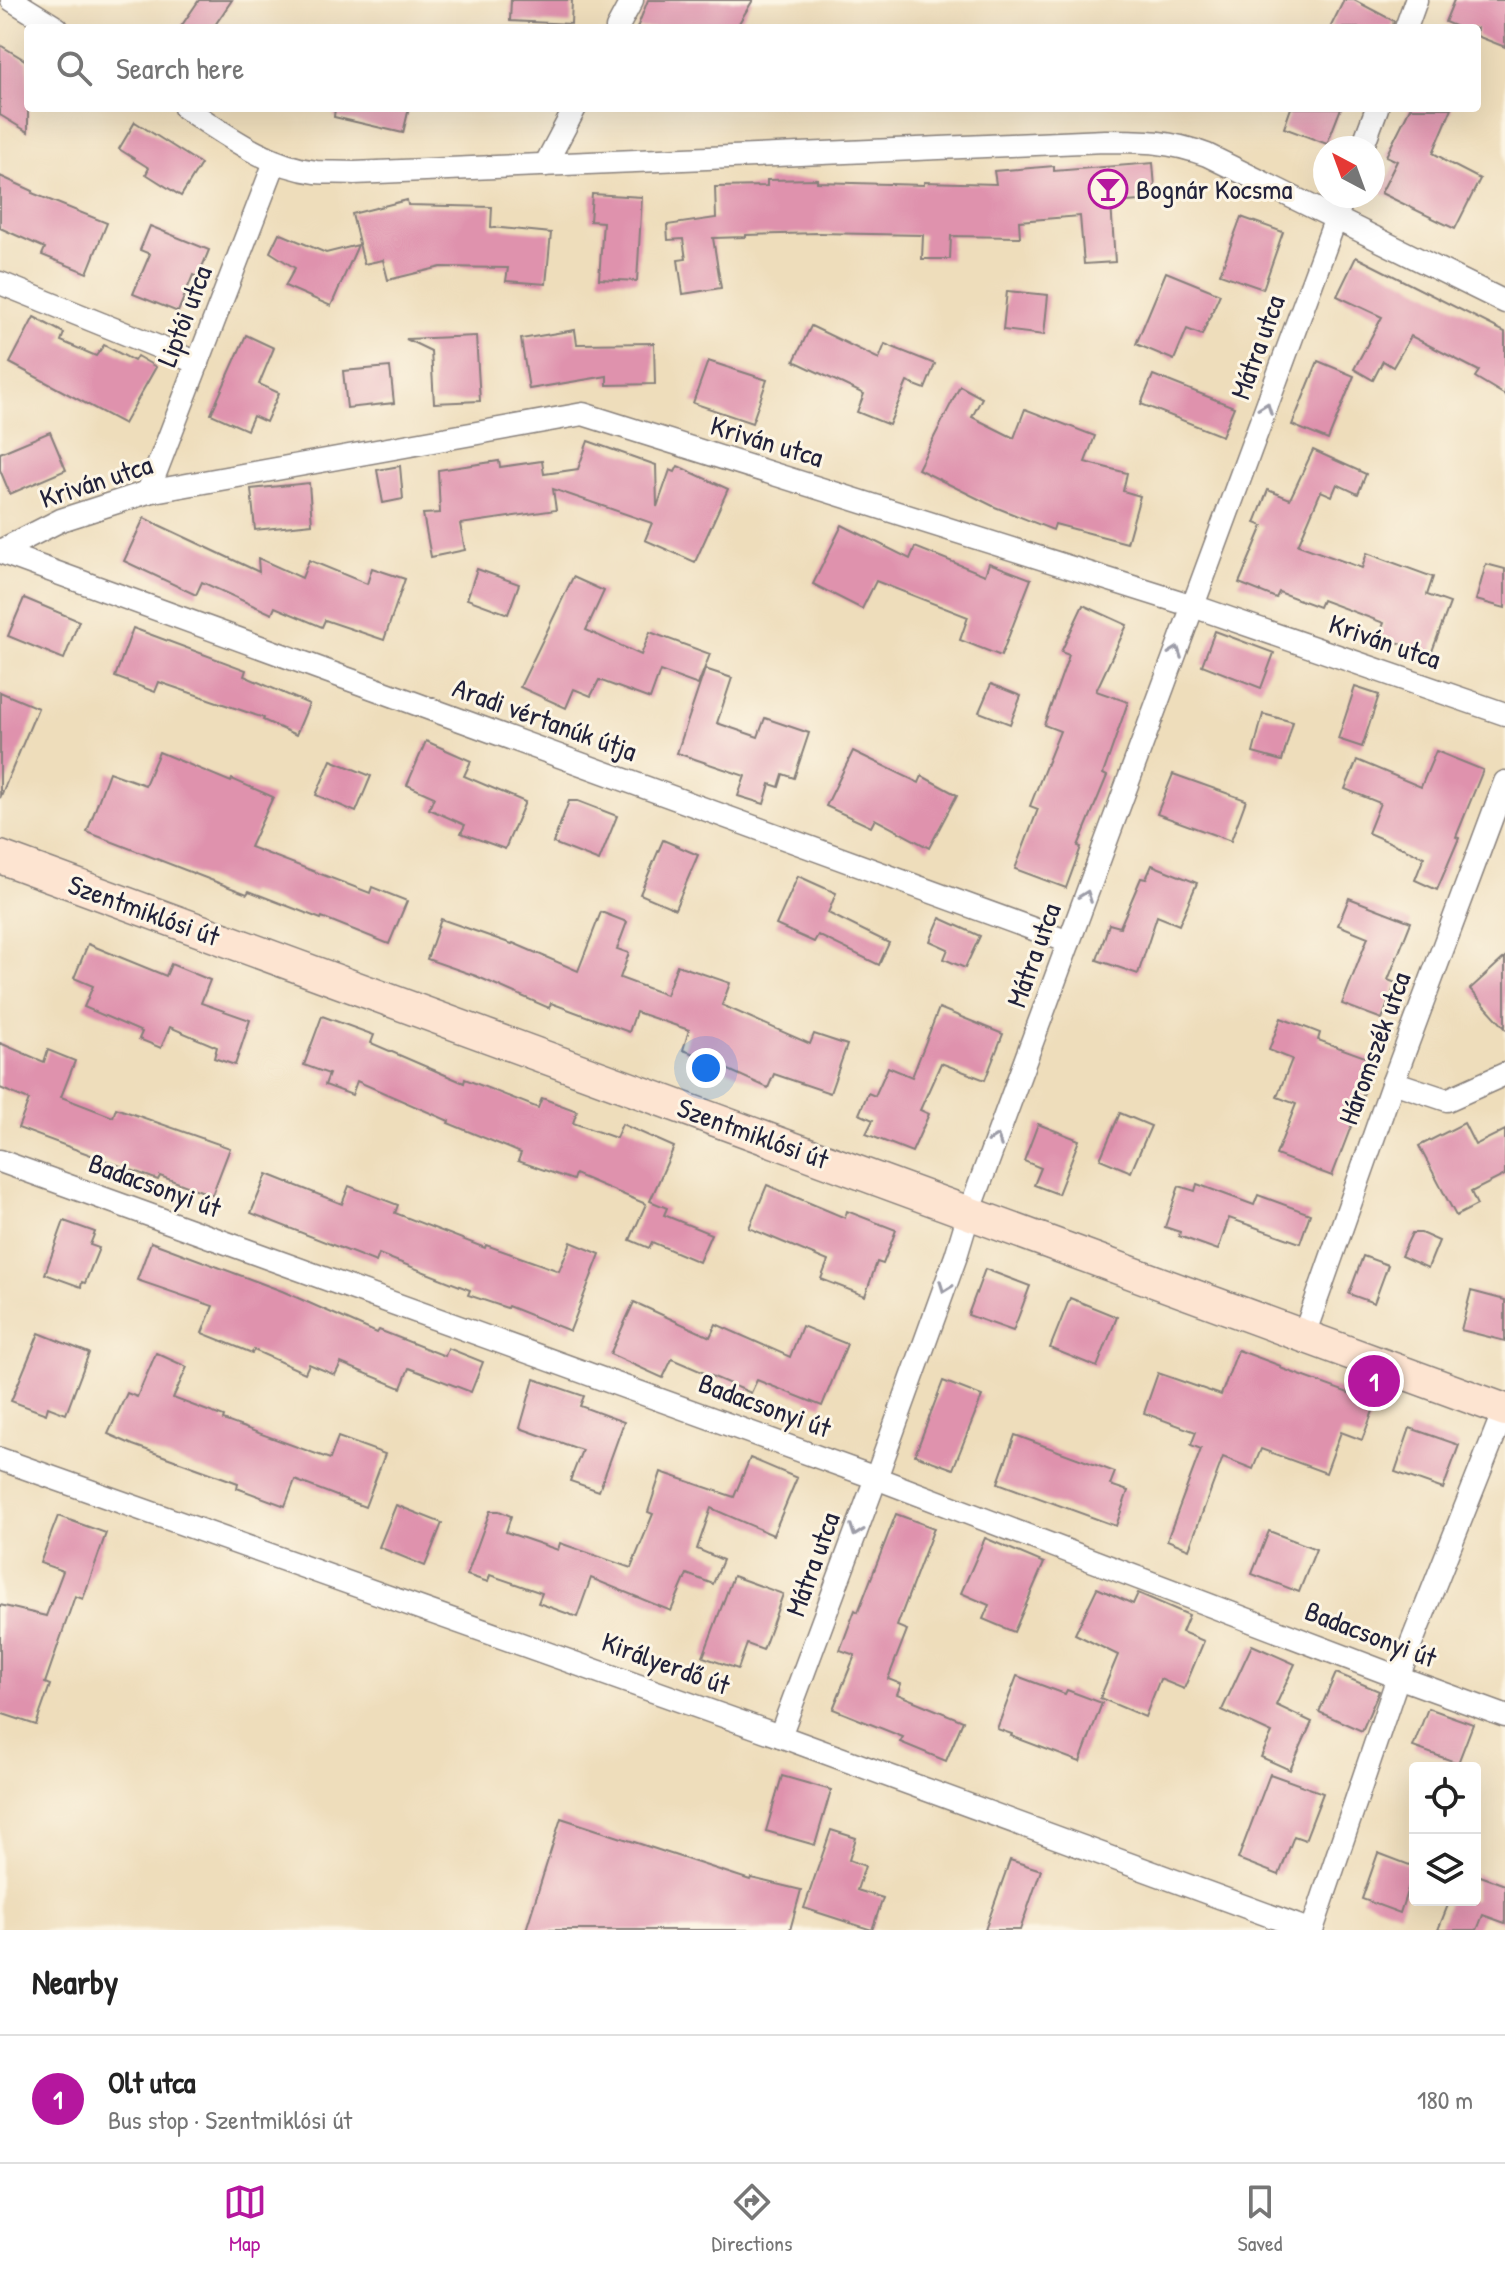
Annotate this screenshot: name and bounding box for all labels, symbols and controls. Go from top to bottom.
search box [24,24,1481,112]
icon: search [52,46,96,90]
text: Search here [116,48,244,88]
north arrow [1313,136,1385,208]
bar icon: Bognár Kocsma [1087,168,1129,210]
place label: Bognár Kocsma [1136,170,1292,208]
street label: Liptói utca [147,260,221,372]
street label: Mátra utca [1221,290,1293,404]
one-way arrow [1256,402,1273,416]
street label: Kriván utca [706,406,828,476]
street label: Kriván utca [35,445,157,517]
street label: Kriván utca [1324,604,1446,678]
one-way arrow [1166,645,1183,659]
street label: Aradi vértanúk útja [448,668,642,770]
street label: Szentmiklósi út [63,865,225,955]
one-way arrow [1077,889,1093,903]
street label: Mátra utca [997,898,1069,1012]
street label: Háromszék utca [1329,966,1419,1130]
your location [686,1048,726,1088]
street label: Szentmiklósi út [672,1088,834,1178]
one-way arrow [987,1133,1003,1147]
street label: Badacsonyi út [84,1144,227,1227]
one-way arrow [938,1279,955,1293]
pin: 1 [1348,1351,1400,1411]
street label: Badacsonyi út [694,1364,837,1447]
street label: Mátra utca [776,1507,848,1621]
one-way arrow [849,1523,866,1537]
street label: Badacsonyi út [1300,1592,1443,1677]
street label: Királyerdő út [597,1622,736,1704]
map controls [1409,1762,1481,1906]
button: locate [1409,1762,1481,1834]
button: layers [1409,1834,1481,1906]
text: Nearby [32,1959,118,2005]
text: Olt utca [108,2062,196,2102]
text: 1 [53,2082,63,2117]
text: 180 m [1417,2082,1473,2117]
text: Bus stop · Szentmiklósi út [108,2102,352,2137]
tab: Map [223,2180,267,2258]
tab: Directions [712,2180,793,2258]
tab: Saved [1238,2180,1282,2258]

